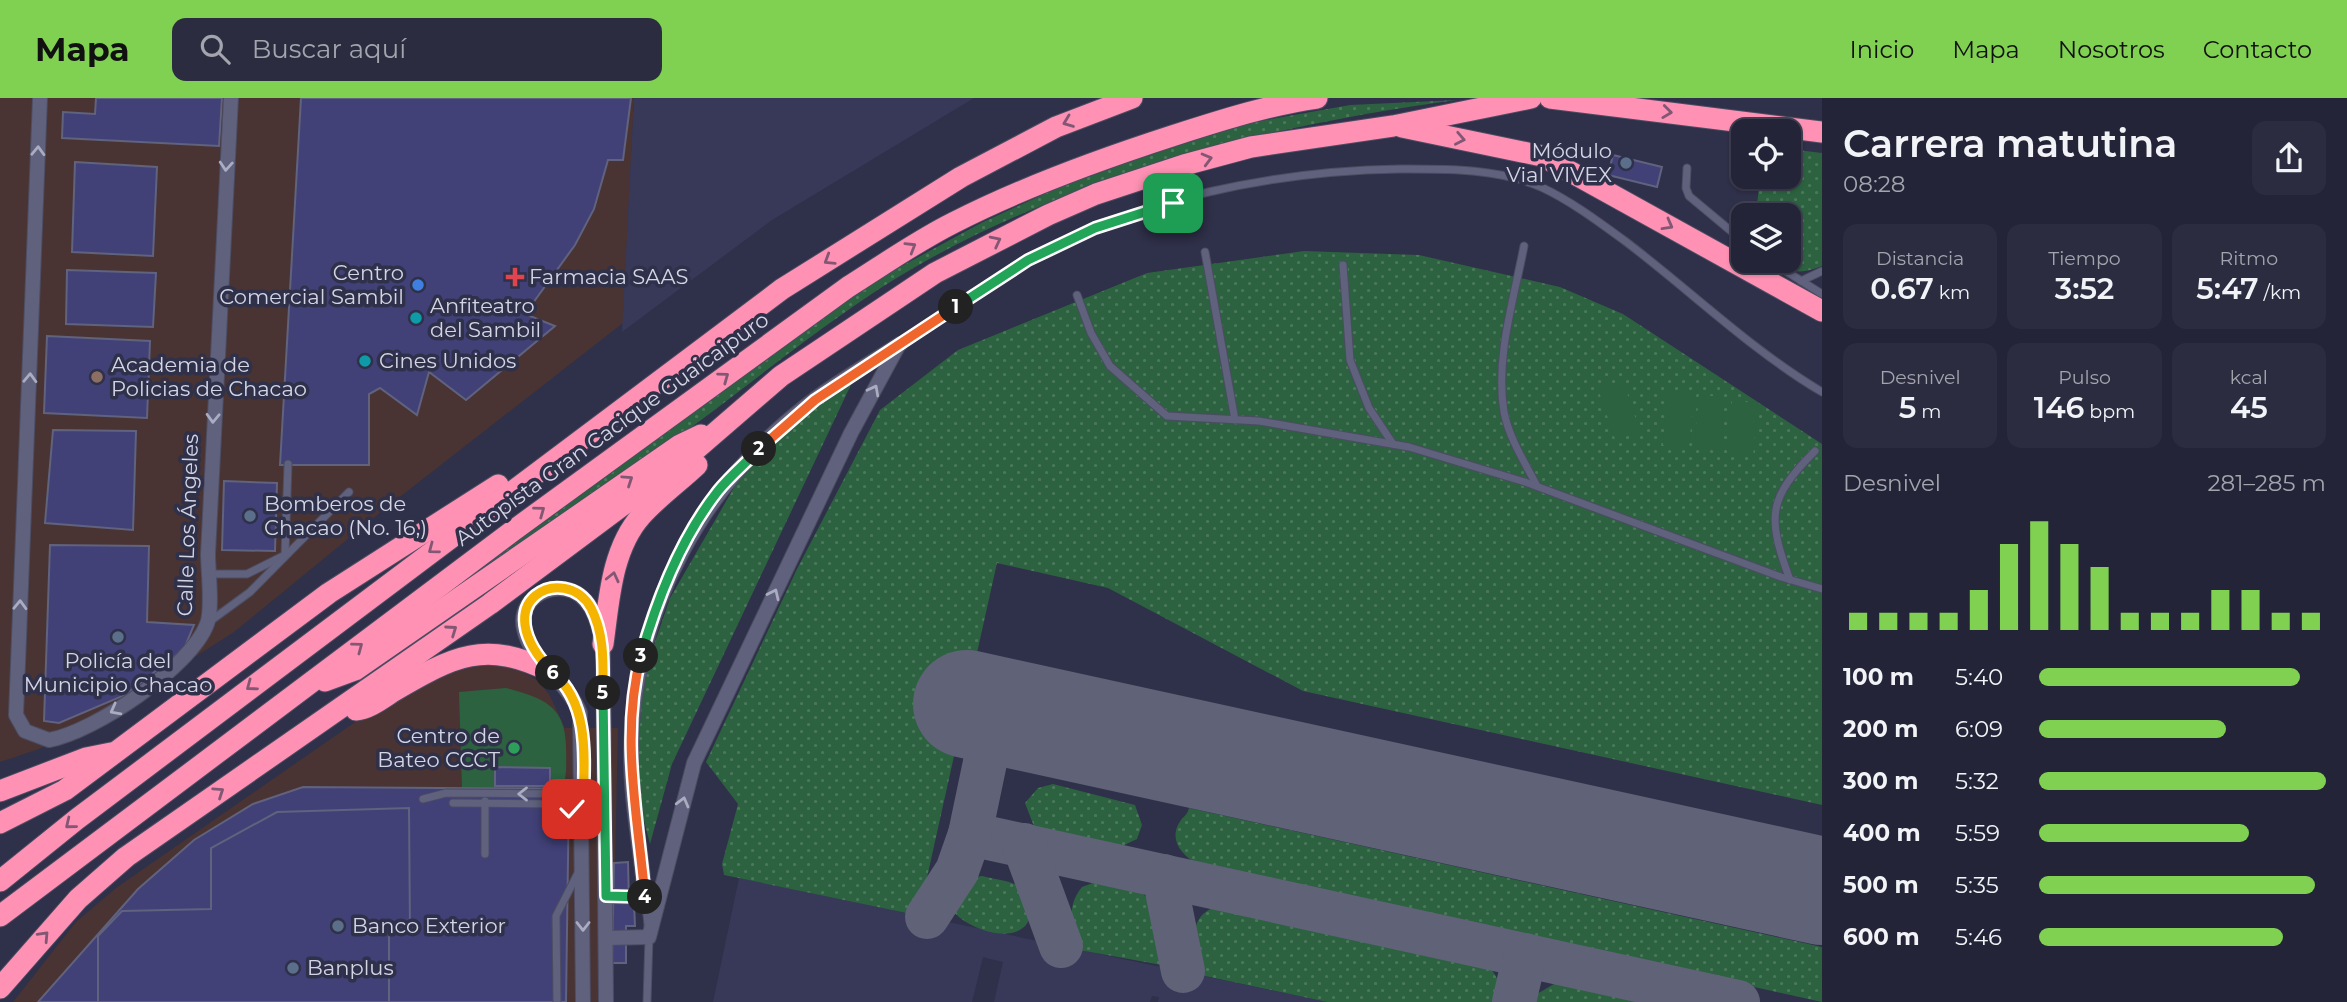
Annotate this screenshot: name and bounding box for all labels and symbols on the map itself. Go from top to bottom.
one-way arrow [1661,105,1672,120]
one-way arrow [1063,114,1075,128]
one-way arrow [1454,131,1466,146]
place label: Módulo Vial VIVEX [1506,138,1612,187]
one-way arrow [31,145,46,156]
one-way arrow [1201,153,1213,167]
marker: Módulo Vial VIVEX [1618,155,1634,171]
one-way arrow [219,161,234,172]
pin [1143,173,1203,233]
one-way arrow [1661,217,1673,230]
one-way arrow [988,236,1001,250]
one-way arrow [904,243,917,256]
one-way arrow [823,251,836,264]
place label: Centro Comercial Sambil [219,260,404,309]
place label: Farmacia SAAS [529,264,689,289]
marker: Farmacia SAAS [507,269,523,285]
marker: Centro Comercial Sambil [410,277,426,293]
pin: 1 [939,290,974,325]
place label: Anfiteatro del Sambil [430,293,541,342]
street label: Autopista Gran Cacique Guaicaipuro [450,306,773,551]
marker: Anfiteatro del Sambil [408,310,424,326]
place label: Cines Unidos [379,348,516,373]
place label: Academia de Policias de Chacao [111,352,307,401]
marker: Cines Unidos [357,353,373,369]
marker: Academia de Policias de Chacao [89,369,105,385]
one-way arrow [22,372,37,383]
one-way arrow [716,373,729,385]
one-way arrow [866,385,879,397]
one-way arrow [206,413,221,424]
pin: 2 [742,432,776,466]
street label: Calle Los Ángeles [172,433,203,617]
one-way arrow [620,476,633,488]
place label: Bomberos de Chacao (No. 16,) [264,491,427,540]
one-way arrow [533,507,545,519]
marker: Bomberos de Chacao (No. 16,) [242,508,258,524]
one-way arrow [428,541,441,554]
one-way arrow [605,571,619,583]
one-way arrow [766,589,780,602]
one-way arrow [13,600,28,611]
one-way arrow [444,626,457,639]
marker: Policía del Municipio Chacao [110,629,126,645]
pin: 3 [624,638,658,674]
one-way arrow [351,643,363,656]
place label: Policía del Municipio Chacao [24,648,212,697]
pin: 6 [536,656,570,690]
pin: 5 [586,676,620,710]
one-way arrow [247,678,259,691]
one-way arrow [110,702,122,715]
place label: Centro de Bateo CCCT [377,723,500,772]
marker: Centro de Bateo CCCT [506,740,522,756]
pin [542,779,602,839]
one-way arrow [517,786,528,802]
one-way arrow [211,788,224,800]
one-way arrow [675,797,689,809]
one-way arrow [66,816,79,828]
pin: 4 [628,880,662,914]
place label: Banco Exterior [352,913,506,938]
marker: Banco Exterior [330,918,346,934]
one-way arrow [575,921,591,932]
one-way arrow [36,931,48,944]
place label: Banplus [307,955,394,980]
marker: Banplus [285,960,301,976]

